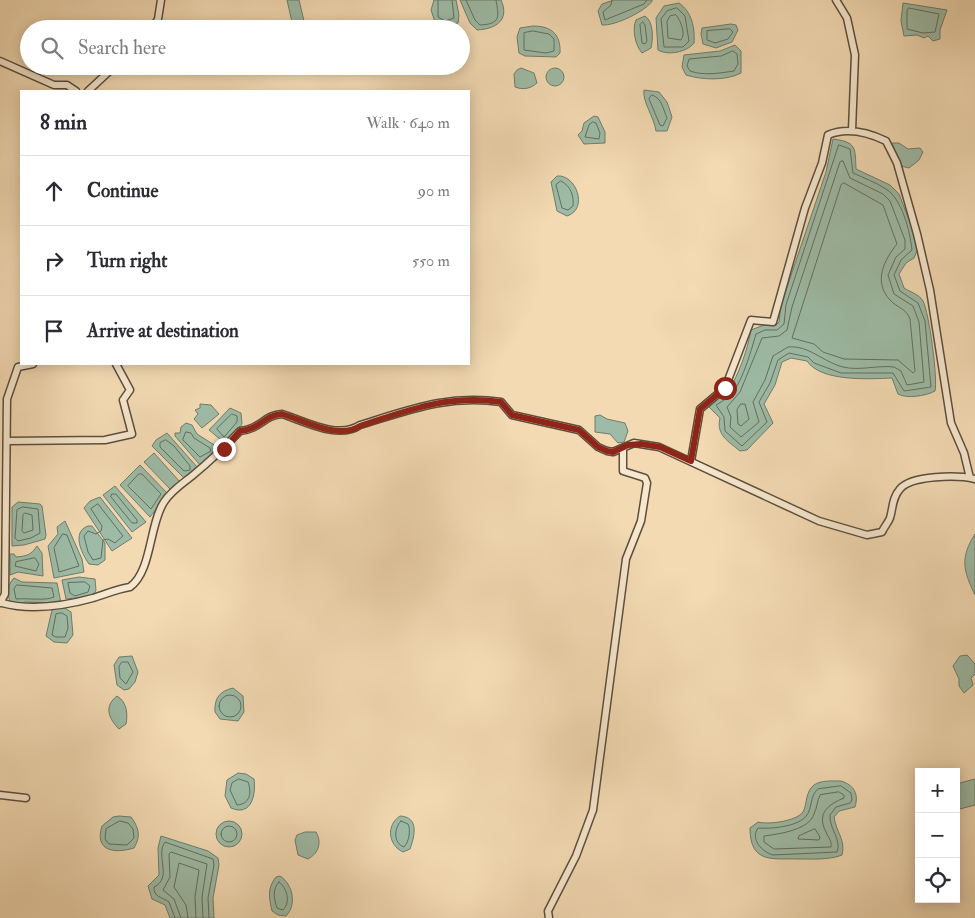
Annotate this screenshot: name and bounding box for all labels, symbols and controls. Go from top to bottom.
search box [20,20,470,75]
icon: search [38,34,66,62]
text: Search here [78,36,166,60]
text: 8 min [40,109,87,136]
text: Walk · 640 m [366,113,450,133]
icon: ahead [40,177,68,205]
text: Continue [87,179,158,203]
text: 90 m [418,181,450,201]
icon: right [40,247,68,275]
text: Turn right [87,249,167,273]
text: 550 m [412,251,450,271]
icon: arrive [40,317,68,345]
text: Arrive at destination [87,319,239,343]
route start [714,377,737,400]
route end [213,438,236,461]
map controls [915,768,960,903]
button: + [915,768,960,813]
button: − [915,813,960,858]
button: locate [915,858,960,903]

